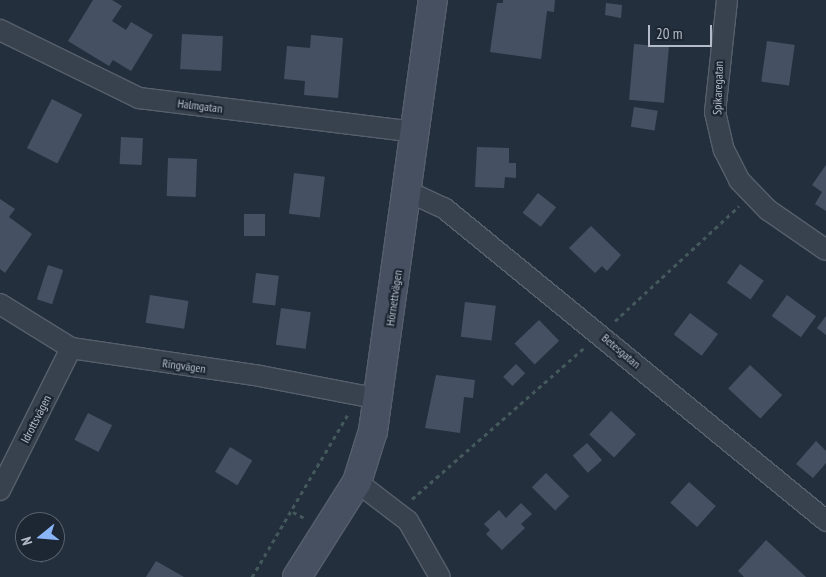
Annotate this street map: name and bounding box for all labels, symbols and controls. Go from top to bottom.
scale bar [651,15,715,47]
text: 20 m [656,24,682,43]
street label: Spikaregatan [710,61,726,115]
street label: Halmgatan [177,96,223,116]
street label: Hörnettvägen [383,269,405,327]
street label: Betesgatan [599,331,643,371]
street label: Ringvägen [161,356,207,376]
street label: Idrottsvägen [18,393,54,445]
north arrow [15,512,65,562]
text: N [17,535,36,547]

